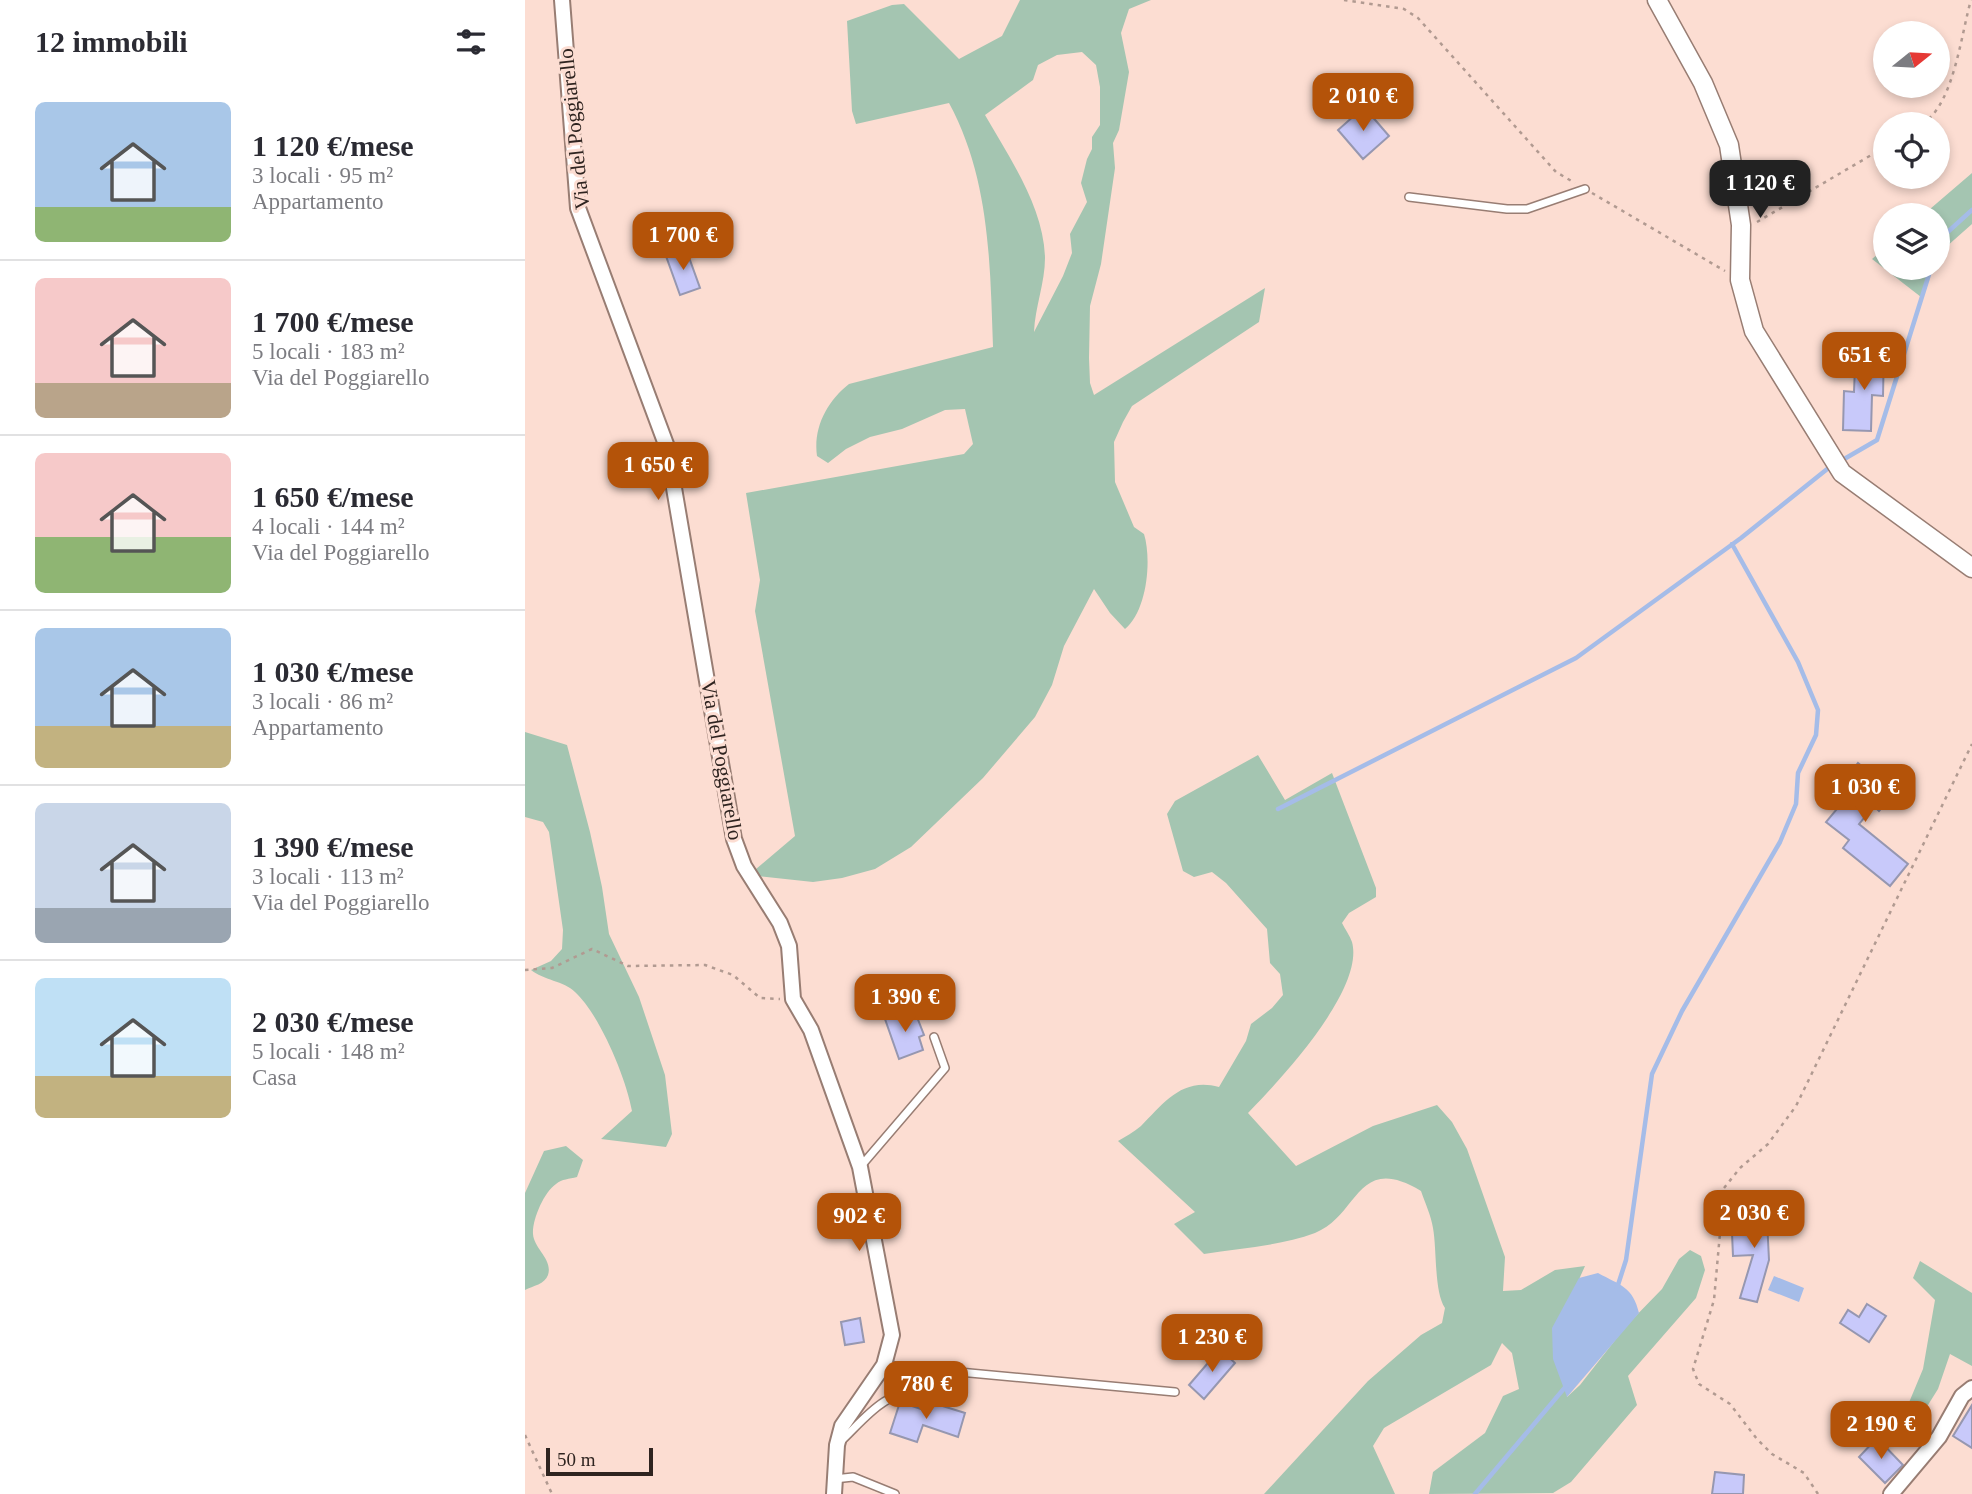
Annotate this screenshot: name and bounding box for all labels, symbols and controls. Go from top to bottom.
north arrow [1873,21,1949,98]
map controls [1873,21,1950,280]
icon: filters [452,23,490,61]
text: 12 immobili [35,25,188,58]
street label: Via del Poggiarello [554,47,594,211]
pin: 2 010 € [1298,74,1428,133]
text: 2 010 € [1329,83,1398,108]
button: locate [1873,112,1950,189]
text: 1 120 €/mese [252,129,414,162]
icon: home [91,130,175,214]
pin: 1 120 € [1695,160,1825,220]
text: 3 locali · 95 m² [252,163,393,188]
text: 1 120 € [1726,170,1795,195]
text: Appartamento [252,189,384,214]
button: layers [1873,203,1950,280]
pin: 1 700 € [618,212,748,272]
text: 1 700 € [649,222,718,247]
text: 1 700 €/mese [252,305,414,338]
icon: home [91,306,175,390]
pin: 651 € [1815,332,1913,392]
text: 5 locali · 183 m² [252,339,405,364]
text: 651 € [1838,342,1890,367]
text: Via del Poggiarello [252,365,429,390]
pin: 1 650 € [593,442,723,502]
text: 1 650 € [624,452,693,477]
text: 1 650 €/mese [252,480,414,513]
icon: home [91,481,175,565]
text: 4 locali · 144 m² [252,514,405,539]
text: Via del Poggiarello [252,540,429,565]
text: 1 030 €/mese [252,655,414,688]
icon: home [91,656,175,740]
street label: Via del Poggiarello [696,678,748,842]
text: 3 locali · 86 m² [252,689,393,714]
text: Appartamento [252,715,384,740]
pin: 1 030 € [1800,764,1930,824]
text: 1 030 € [1831,774,1900,799]
text: 1 390 €/mese [252,830,414,863]
icon: home [91,831,175,915]
text: 3 locali · 113 m² [252,864,404,889]
text: Via del Poggiarello [252,890,429,915]
pin: 1 390 € [840,974,970,1034]
text: 1 390 € [871,984,940,1009]
text: 2 030 €/mese [252,1005,414,1038]
icon: home [91,1006,175,1090]
text: 5 locali · 148 m² [252,1039,405,1064]
text: Casa [252,1065,297,1090]
pin: 2 030 € [1689,1190,1819,1250]
pin: 902 € [810,1194,908,1253]
text: 2 030 € [1720,1200,1789,1225]
text: 902 € [833,1203,885,1228]
pin: 1 230 € [1147,1314,1277,1374]
text: 1 230 € [1178,1324,1247,1349]
pin: 780 € [877,1362,975,1421]
text: 780 € [900,1371,952,1396]
pin: 2 190 € [1816,1402,1946,1461]
text: 2 190 € [1847,1411,1916,1436]
scale bar [546,1445,653,1477]
text: 50 m [557,1449,596,1470]

